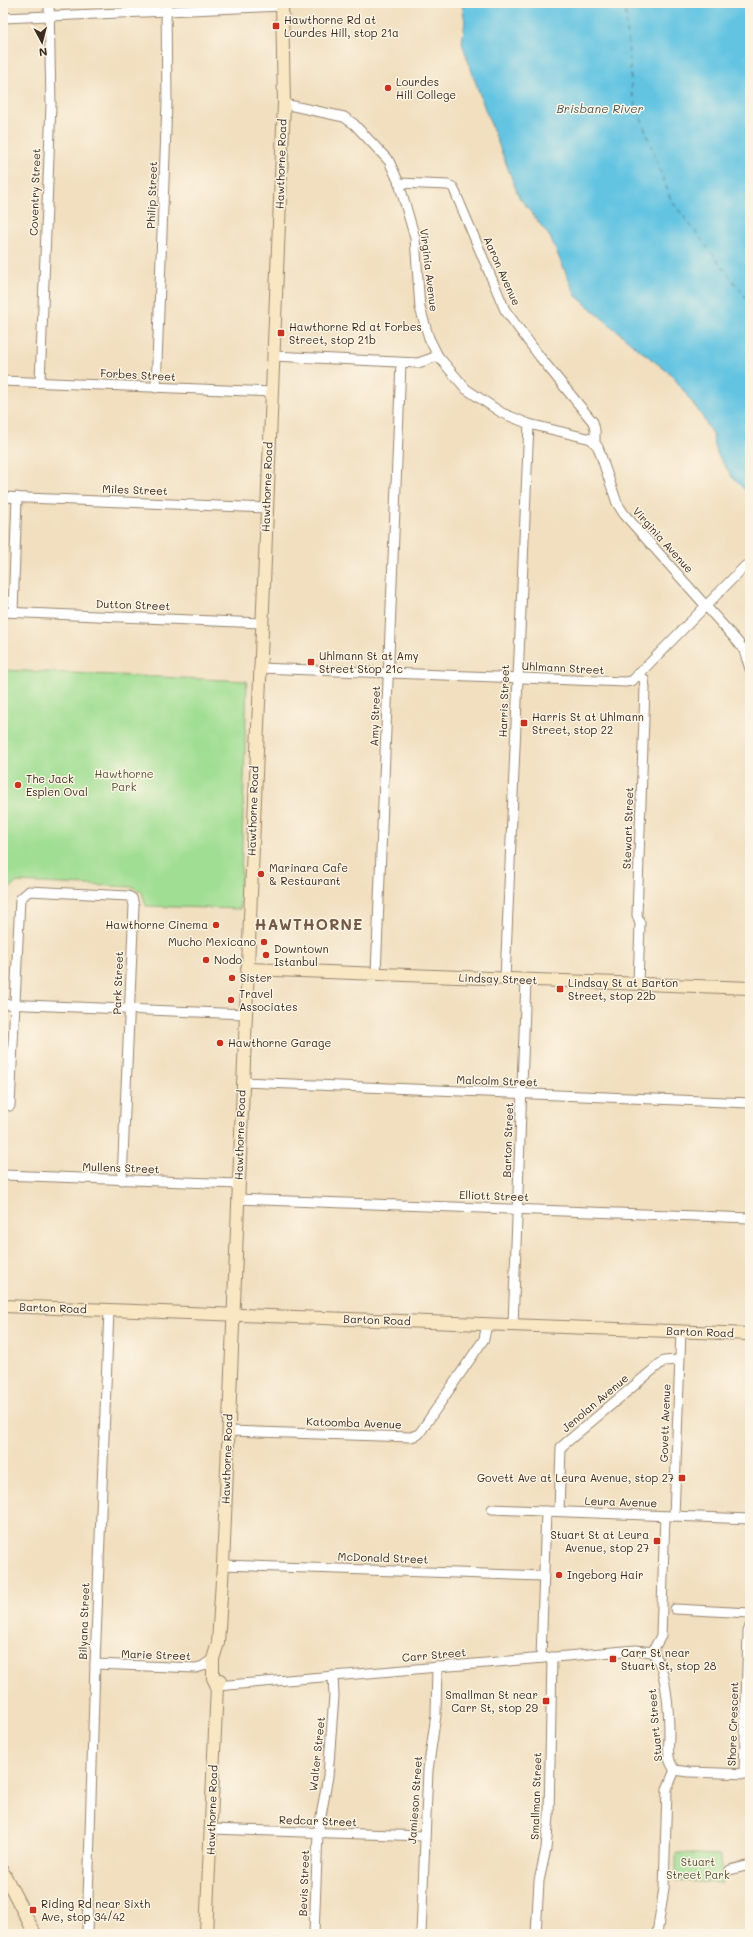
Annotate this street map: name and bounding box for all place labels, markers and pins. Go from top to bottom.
place label: Hawthorne Rd at Lourdes Hill, stop 21a [284,12,399,40]
marker: Hawthorne Rd at Lourdes Hill, stop 21a [271,21,281,31]
place label: Lourdes Hill College [396,74,456,102]
marker: Lourdes Hill College [383,83,393,93]
place label: Hawthorne Rd at Forbes Street, stop 21b [289,319,422,347]
marker: Hawthorne Rd at Forbes Street, stop 21b [276,328,286,338]
place label: Uhlmann St at Amy Street Stop 21c [319,648,419,676]
marker: Uhlmann St at Amy Street Stop 21c [306,657,316,667]
place label: Harris St at Uhlmann Street, stop 22 [532,709,644,737]
marker: Harris St at Uhlmann Street, stop 22 [519,718,529,728]
place label: The Jack Esplen Oval [26,771,88,799]
marker: The Jack Esplen Oval [13,780,23,790]
place label: Marinara Cafe & Restaurant [269,860,348,888]
marker: Marinara Cafe & Restaurant [256,869,266,879]
place label: Hawthorne Cinema [106,917,208,932]
marker: Hawthorne Cinema [211,920,221,930]
place label: Mucho Mexicano [168,934,256,949]
marker: Mucho Mexicano [259,937,269,947]
place label: Downtown Istanbul [274,941,329,969]
marker: Downtown Istanbul [261,950,271,960]
place label: Nodo [214,952,243,967]
marker: Nodo [201,955,211,965]
place label: Sister [240,970,272,985]
marker: Sister [227,973,237,983]
place label: Lindsay St at Barton Street, stop 22b [568,975,678,1003]
marker: Lindsay St at Barton Street, stop 22b [555,984,565,994]
place label: Travel Associates [239,986,298,1014]
marker: Travel Associates [226,995,236,1005]
place label: Hawthorne Garage [228,1035,332,1050]
marker: Hawthorne Garage [215,1038,225,1048]
place label: Govett Ave at Leura Avenue, stop 27 [477,1470,674,1485]
marker: Govett Ave at Leura Avenue, stop 27 [677,1473,687,1483]
place label: Stuart St at Leura Avenue, stop 27 [550,1527,649,1555]
marker: Stuart St at Leura Avenue, stop 27 [652,1536,662,1546]
place label: Ingeborg Hair [567,1567,644,1582]
marker: Ingeborg Hair [554,1570,564,1580]
place label: Carr St near Stuart St, stop 28 [621,1645,717,1673]
marker: Carr St near Stuart St, stop 28 [608,1654,618,1664]
place label: Smallman St near Carr St, stop 29 [446,1687,538,1715]
marker: Smallman St near Carr St, stop 29 [541,1696,551,1706]
place label: Riding Rd near Sixth Ave, stop 34/42 [41,1896,150,1924]
marker: Riding Rd near Sixth Ave, stop 34/42 [28,1905,38,1915]

